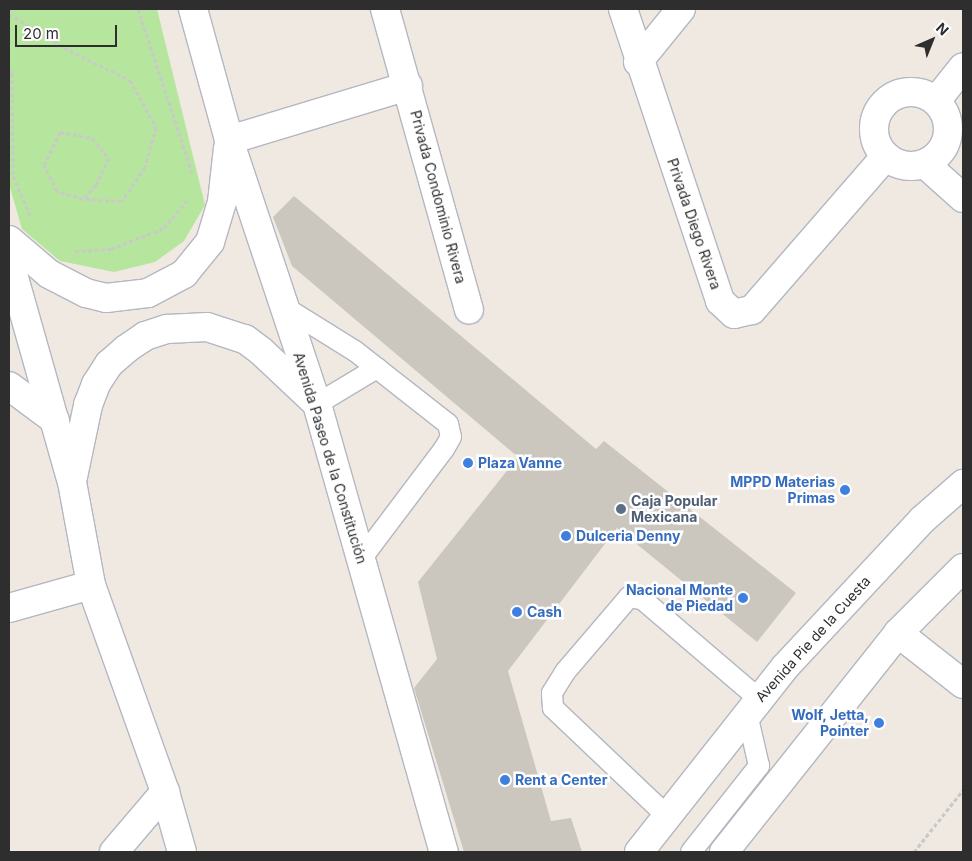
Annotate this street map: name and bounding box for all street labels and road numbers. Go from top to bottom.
street label: Privada Condominio Rivera [407,109,469,285]
street label: Privada Diego Rivera [664,156,724,292]
street label: Avenida Paseo de la Constitución [290,350,370,566]
street label: Avenida Pie de la Cuesta [752,573,874,705]

